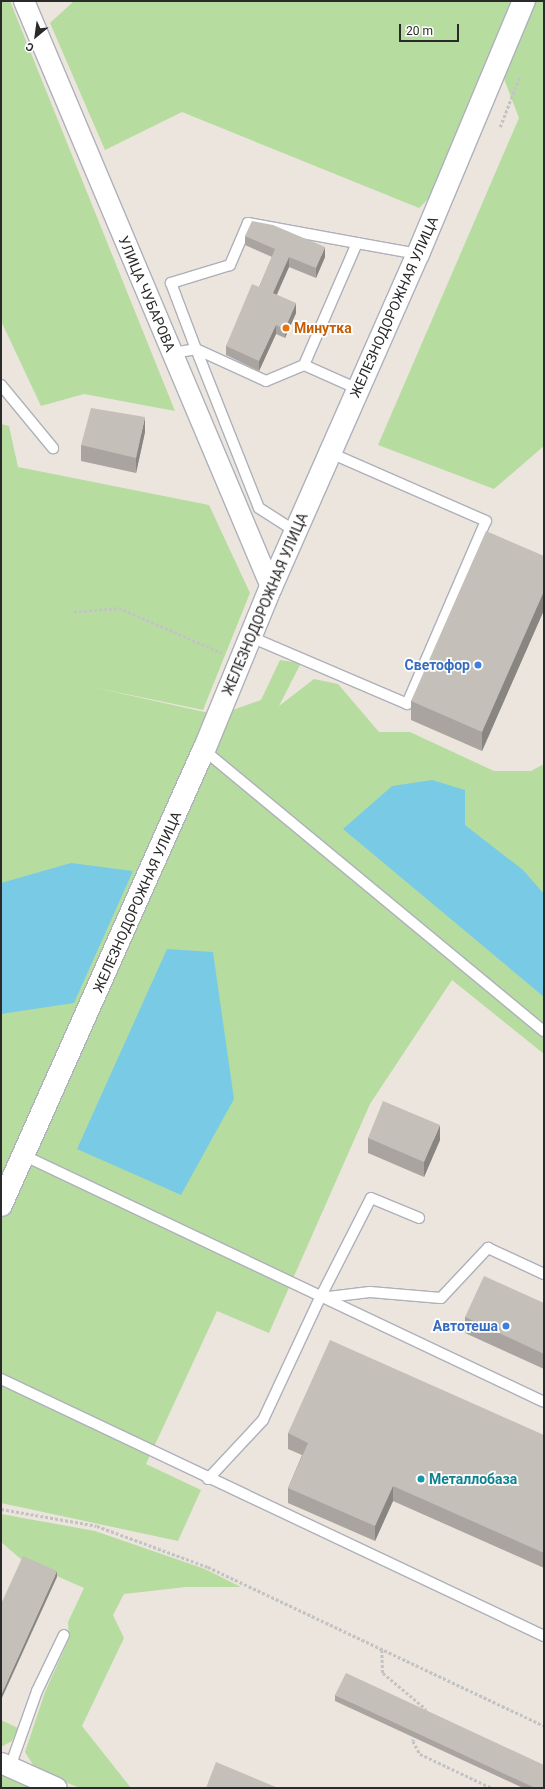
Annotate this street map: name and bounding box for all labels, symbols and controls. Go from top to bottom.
north arrow [16,16,56,56]
scale bar [401,16,461,42]
text: 20 m [406,24,433,38]
text: С [24,40,36,54]
street label: ЖЕЛЕЗНОДОРОЖНАЯ УЛИЦА [346,214,442,400]
street label: УЛИЦА ЧУБАРОВА [115,234,179,354]
place label: Минутка [294,320,352,336]
marker: Минутка [281,323,291,333]
street label: ЖЕЛЕЗНОДОРОЖНАЯ УЛИЦА [219,510,311,698]
place label: Светофор [405,657,470,673]
marker: Светофор [473,660,483,670]
street label: ЖЕЛЕЗНОДОРОЖНАЯ УЛИЦА [89,809,185,995]
place label: Автотеша [433,1318,498,1334]
marker: Автотеша [501,1321,511,1331]
place label: Металлобаза [429,1471,517,1487]
marker: Металлобаза [416,1474,426,1484]

